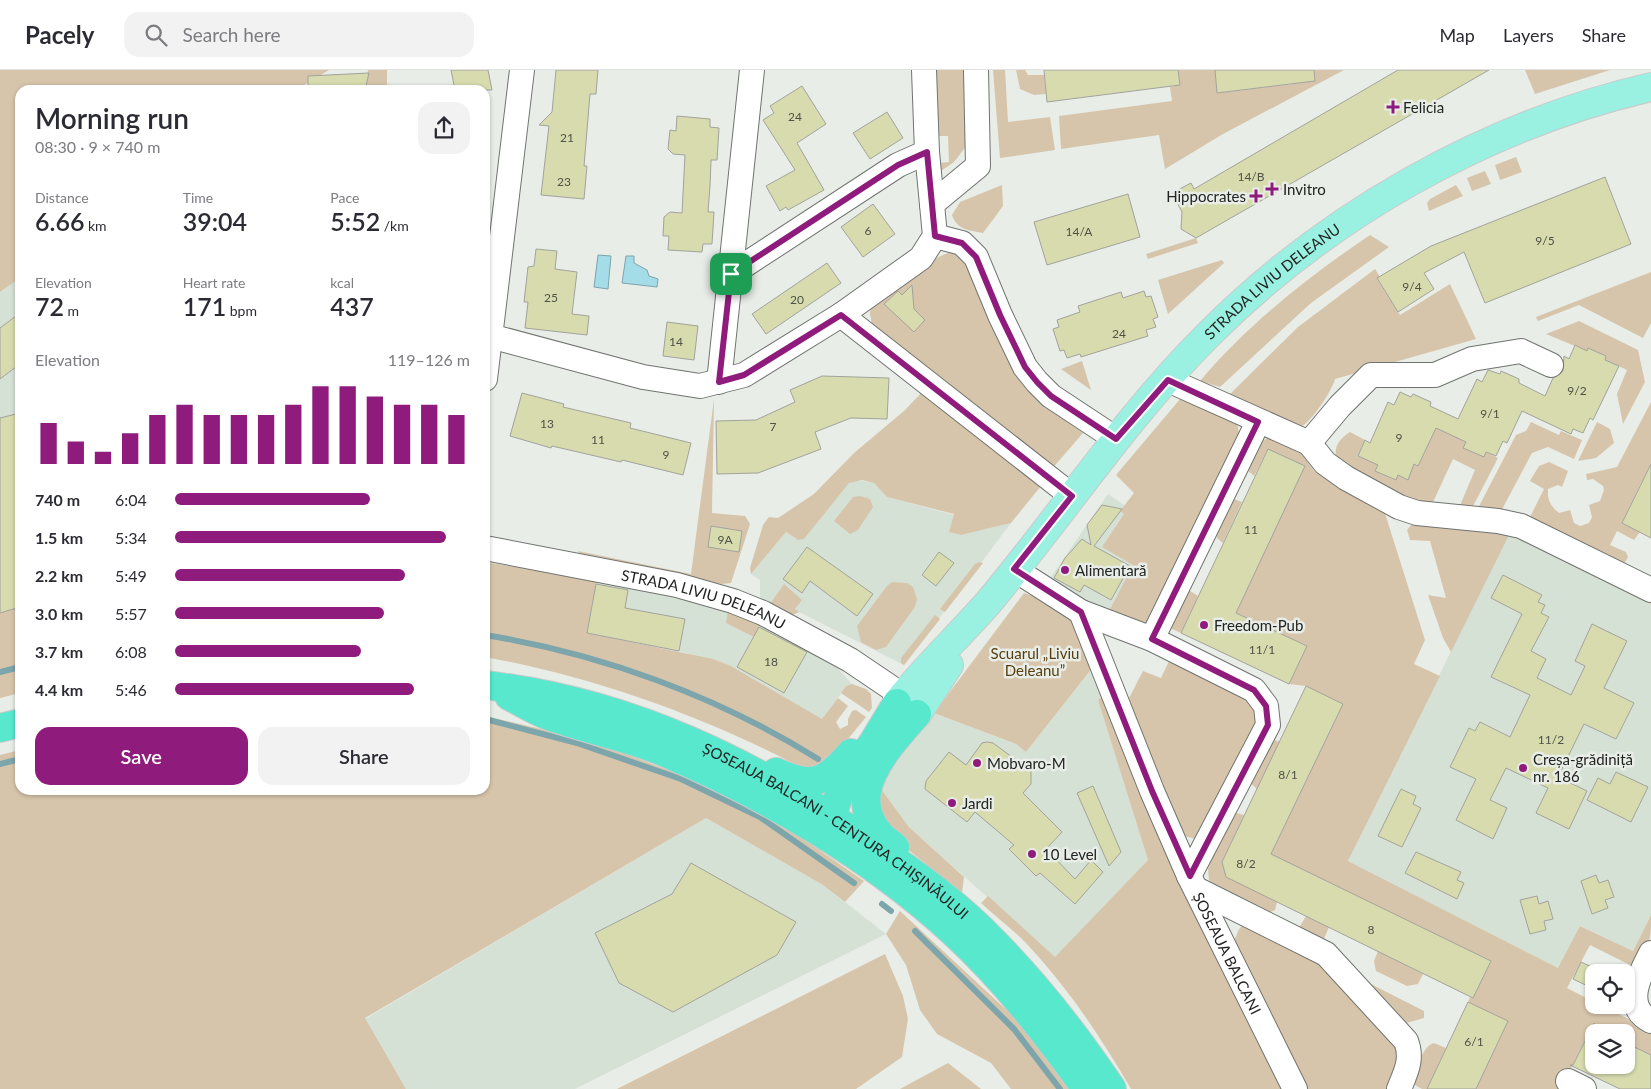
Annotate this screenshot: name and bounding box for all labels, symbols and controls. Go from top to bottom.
search box [124,12,474,57]
text: Pacely [25,20,94,49]
icon: search [142,21,170,49]
text: Search here [182,23,280,46]
text: Map [1439,24,1475,46]
text: Layers [1503,24,1554,46]
text: Share [1582,24,1626,46]
place label: Felicia [1403,98,1444,116]
text: Morning run [35,101,189,135]
marker: Felicia [1387,101,1399,113]
button: share [418,102,470,154]
house number: 24 [788,109,802,124]
house number: 21 [560,130,574,145]
text: 08:30 · 9 × 740 m [35,137,160,156]
house number: 14/B [1237,169,1265,184]
house number: 23 [557,174,571,189]
place label: Invitro [1283,180,1326,198]
marker: Invitro [1265,182,1279,196]
place label: Hippocrates [1166,187,1246,205]
text: Distance [35,189,89,206]
text: Time [183,189,213,206]
text: Pace [330,189,359,206]
marker: Hippocrates [1250,190,1262,202]
text: 6.66 [35,206,84,236]
text: 39:04 [183,206,247,236]
text: 5:52 [330,206,380,236]
text: km [84,217,107,234]
text: /km [380,217,409,234]
street label: STRADA LIVIU DELEANU [1200,219,1343,343]
house number: 6 [865,223,872,238]
house number: 14/A [1066,224,1093,239]
house number: 9/5 [1535,233,1555,248]
pin [710,253,752,295]
icon: arrive [717,260,745,288]
text: Elevation [35,274,92,291]
text: Heart rate [183,274,245,291]
text: kcal [330,274,354,291]
house number: 9/4 [1402,279,1422,294]
house number: 25 [544,290,558,305]
text: 72 [35,291,64,321]
text: 171 [183,291,226,321]
text: 437 [330,291,374,321]
house number: 20 [790,292,804,307]
text: m [64,302,79,319]
text: bpm [226,302,257,319]
house number: 24 [1112,326,1126,341]
house number: 14 [669,334,683,349]
text: Elevation [35,350,100,369]
text: 119–126 m [388,350,470,369]
house number: 9/2 [1567,383,1587,398]
house number: 9/1 [1480,406,1500,421]
house number: 13 [540,416,554,431]
house number: 7 [770,419,777,434]
house number: 9 [1396,430,1403,445]
house number: 11 [591,432,605,447]
house number: 9 [663,447,670,462]
text: 740 m [35,490,80,509]
text: 6:04 [115,490,147,509]
house number: 11 [1244,522,1258,537]
text: 1.5 km [35,528,83,547]
text: 5:34 [115,528,147,547]
house number: 9A [717,532,733,547]
place label: Alimentară [1075,561,1146,579]
marker: Alimentară [1059,564,1071,576]
text: 2.2 km [35,566,83,585]
text: 5:49 [115,566,147,585]
street label: STRADA LIVIU DELEANU [620,566,789,633]
text: 3.0 km [35,604,83,623]
text: 5:57 [115,604,147,623]
place label: Freedom-Pub [1214,616,1303,634]
marker: Freedom-Pub [1198,619,1210,631]
text: 3.7 km [35,642,83,661]
text: 6:08 [115,642,147,661]
house number: 11/1 [1249,642,1275,657]
park label: Scuarul „Liviu Deleanu” [991,644,1079,679]
house number: 18 [764,654,778,669]
text: 4.4 km [35,680,83,699]
text: 5:46 [115,680,147,699]
button: Save [35,727,248,785]
button: Share [258,727,470,785]
house number: 11/2 [1538,732,1564,747]
street label: ȘOSEAUA BALCANI - CENTURA CHIȘINĂULUI [700,739,973,922]
place label: Creșa-grădiniță nr. 186 [1533,750,1633,785]
place label: Mobvaro-M [987,754,1066,772]
marker: Mobvaro-M [971,757,983,769]
marker: Creșa-grădiniță nr. 186 [1517,762,1529,774]
house number: 8/1 [1278,767,1298,782]
place label: Jardi [962,794,993,812]
marker: Jardi [946,797,958,809]
place label: 10 Level [1042,845,1097,863]
marker: 10 Level [1026,848,1038,860]
house number: 8/2 [1236,856,1256,871]
street label: ȘOSEAUA BALCANI [1189,889,1265,1017]
house number: 8 [1368,922,1375,937]
map controls [1585,964,1635,1074]
button: locate [1585,964,1635,1014]
button: layers [1585,1024,1635,1074]
house number: 6/1 [1464,1034,1484,1049]

